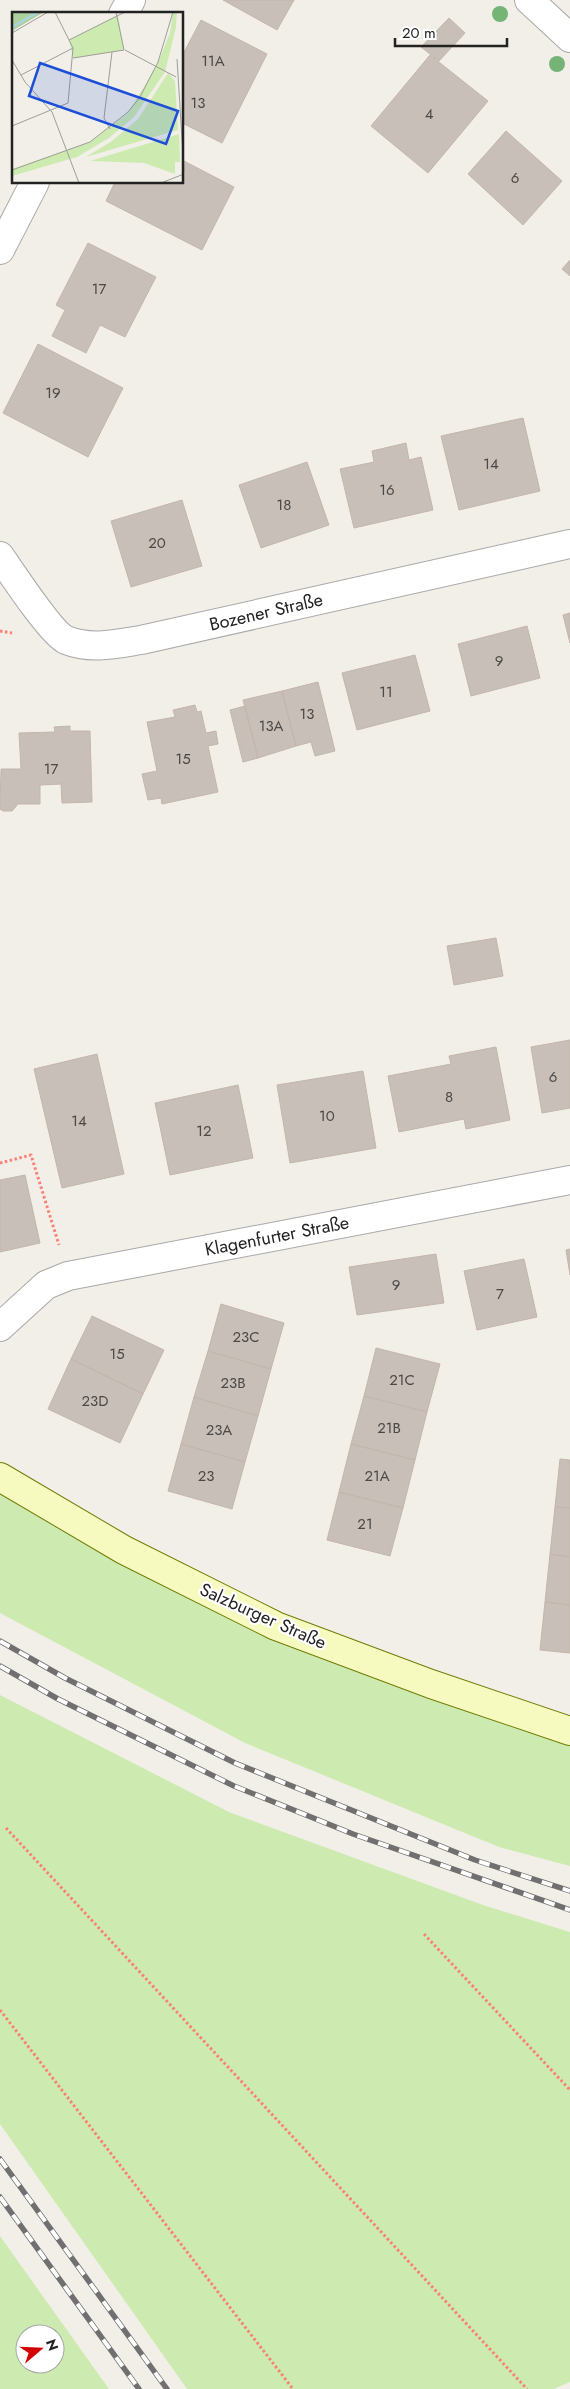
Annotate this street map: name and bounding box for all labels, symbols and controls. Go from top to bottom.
inset map [12,12,184,184]
scale bar [395,15,508,47]
text: 20 m [402,22,436,44]
house number: 11A [201,50,225,72]
house number: 13 [191,92,205,114]
house number: 4 [425,103,434,125]
house number: 6 [511,167,519,189]
house number: 17 [92,278,106,300]
house number: 19 [45,382,61,404]
house number: 14 [483,453,499,475]
house number: 16 [379,479,395,501]
house number: 18 [277,494,291,516]
house number: 20 [148,532,166,554]
street label: Bozener Straße [207,586,325,638]
house number: 9 [495,650,503,672]
house number: 11 [379,681,393,703]
house number: 13 [300,703,314,725]
house number: 13A [259,715,283,737]
house number: 15 [175,748,191,770]
house number: 17 [44,758,58,780]
house number: 6 [549,1066,557,1088]
house number: 8 [445,1086,453,1108]
house number: 10 [319,1105,335,1127]
house number: 14 [71,1110,87,1132]
house number: 12 [196,1120,212,1142]
street label: Klagenfurter Straße [203,1209,351,1263]
house number: 9 [392,1274,400,1296]
house number: 7 [496,1283,504,1305]
house number: 23C [232,1326,260,1348]
house number: 15 [109,1343,125,1365]
house number: 21C [389,1369,415,1391]
house number: 23B [220,1372,246,1394]
house number: 23D [82,1390,108,1412]
house number: 21B [377,1417,401,1439]
house number: 23A [206,1419,232,1441]
house number: 23 [198,1465,214,1487]
house number: 21A [364,1465,390,1487]
house number: 21 [357,1513,373,1535]
street label: Salzburger Straße [196,1576,330,1656]
north arrow [15,2324,65,2374]
text: N [41,2336,64,2353]

